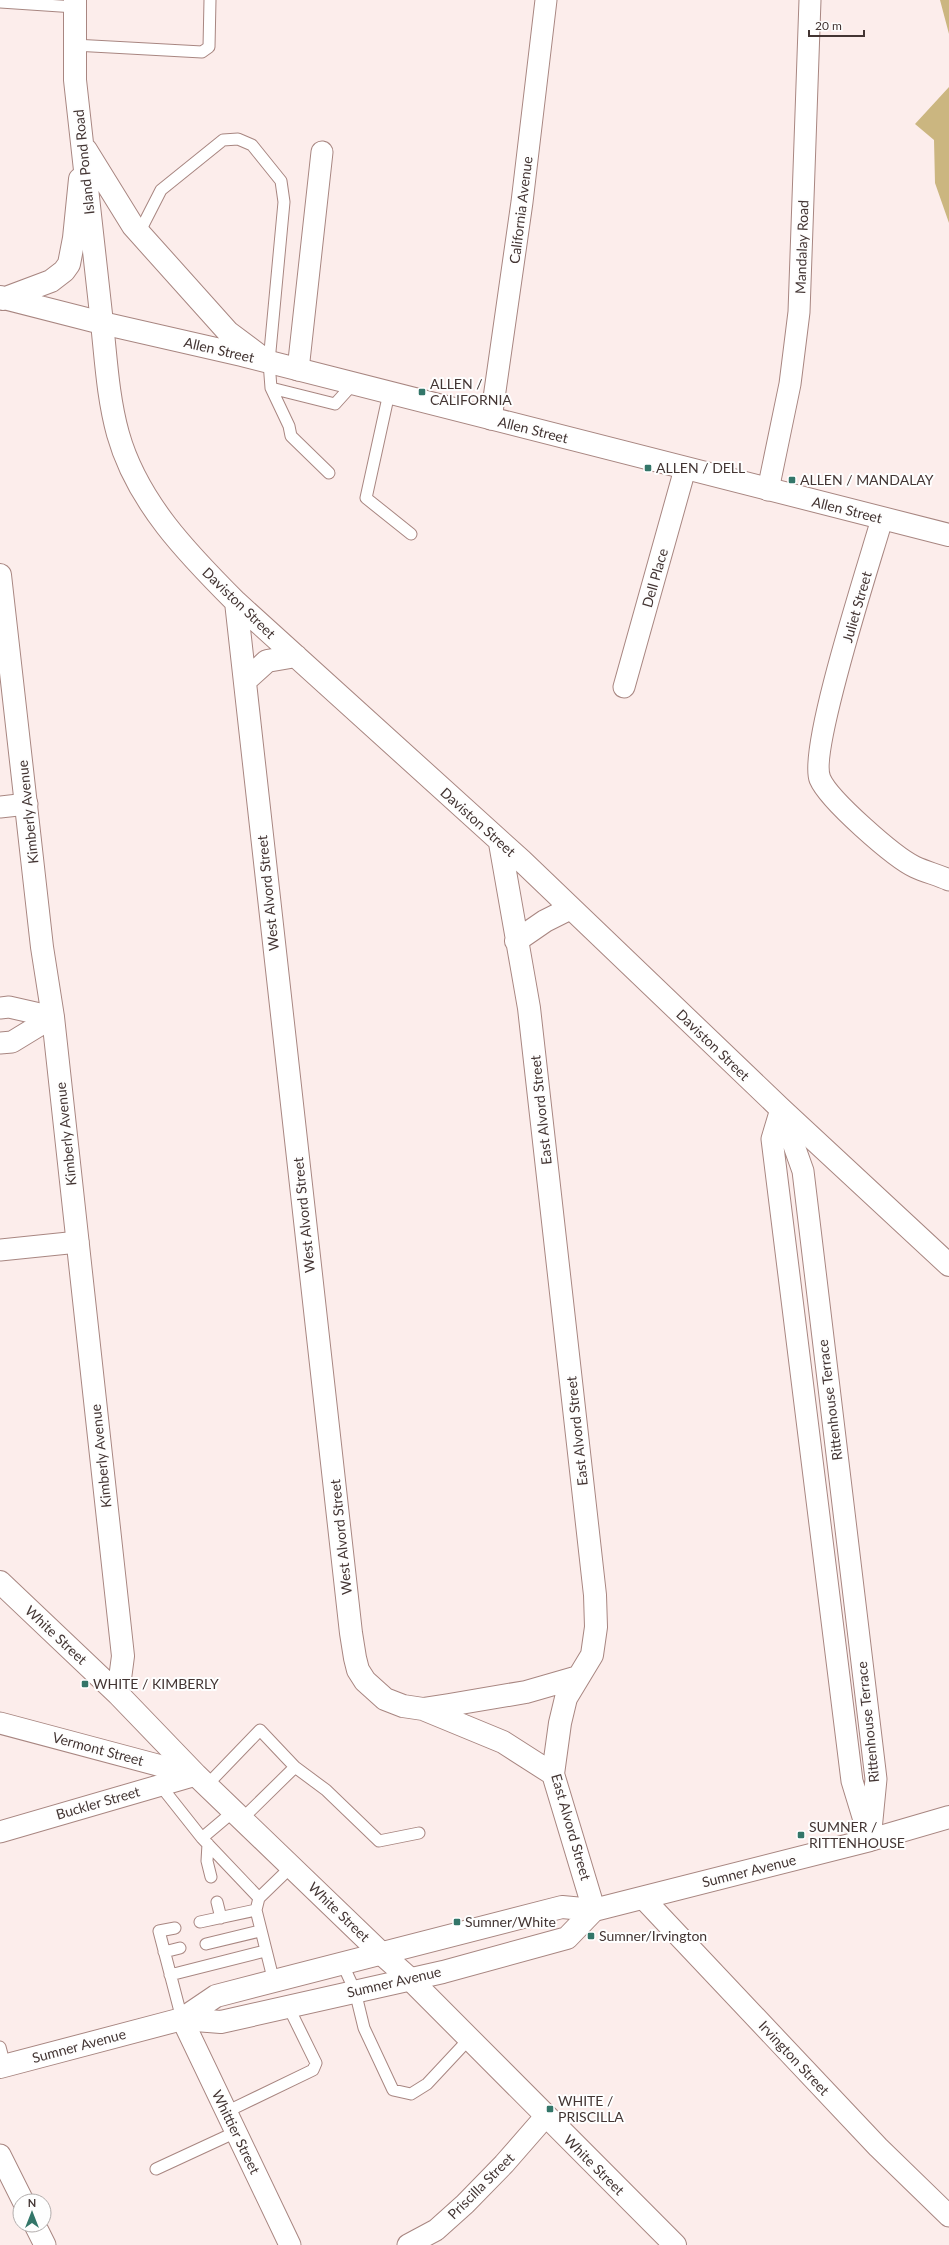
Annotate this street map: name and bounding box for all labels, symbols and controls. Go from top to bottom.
scale bar [809,12,864,38]
text: 20 m [815,18,842,33]
street label: Island Pond Road [70,109,97,215]
street label: California Avenue [505,155,536,265]
street label: Mandalay Road [791,200,812,294]
street label: Allen Street [182,333,256,366]
place label: ALLEN / CALIFORNIA [430,375,512,408]
marker: ALLEN / CALIFORNIA [417,387,427,397]
street label: Allen Street [496,413,570,446]
place label: ALLEN / DELL [656,459,745,476]
marker: ALLEN / DELL [643,463,653,473]
place label: ALLEN / MANDALAY [800,471,934,488]
marker: ALLEN / MANDALAY [787,475,797,485]
street label: Allen Street [810,493,884,526]
street label: Dell Place [638,546,671,609]
street label: Daviston Street [199,563,279,642]
street label: Juliet Street [838,569,875,644]
street label: Kimberly Avenue [14,759,41,865]
street label: Daviston Street [437,783,519,860]
street label: West Alvord Street [253,834,282,952]
street label: Daviston Street [673,1005,753,1084]
street label: East Alvord Street [526,1054,555,1166]
street label: Kimberly Avenue [52,1081,79,1187]
street label: West Alvord Street [289,1156,318,1274]
street label: Rittenhouse Terrace [814,1339,845,1462]
street label: East Alvord Street [562,1375,591,1487]
street label: Kimberly Avenue [87,1403,114,1509]
street label: West Alvord Street [326,1478,355,1596]
street label: White Street [22,1602,91,1668]
street label: Rittenhouse Terrace [853,1661,882,1784]
place label: WHITE / KIMBERLY [93,1675,219,1692]
marker: WHITE / KIMBERLY [80,1679,90,1689]
street label: Vermont Street [51,1728,146,1769]
street label: East Alvord Street [548,1772,595,1882]
street label: Buckler Street [54,1782,142,1823]
place label: SUMNER / RITTENHOUSE [809,1818,905,1851]
marker: SUMNER / RITTENHOUSE [796,1830,806,1840]
street label: Sumner Avenue [700,1851,798,1890]
street label: White Street [305,1878,373,1945]
place label: Sumner/White [465,1913,556,1930]
marker: Sumner/White [452,1917,462,1927]
place label: Sumner/Irvington [599,1927,707,1944]
marker: Sumner/Irvington [586,1931,596,1941]
street label: Sumner Avenue [345,1962,443,2001]
street label: Irvington Street [755,2017,833,2098]
street label: Sumner Avenue [30,2025,128,2066]
street label: Whittier Street [209,2087,264,2177]
place label: WHITE / PRISCILLA [558,2092,624,2125]
marker: WHITE / PRISCILLA [545,2104,555,2114]
street label: White Street [561,2131,628,2198]
street label: Priscilla Street [444,2149,517,2222]
north arrow [12,2193,52,2233]
text: N [28,2196,36,2209]

